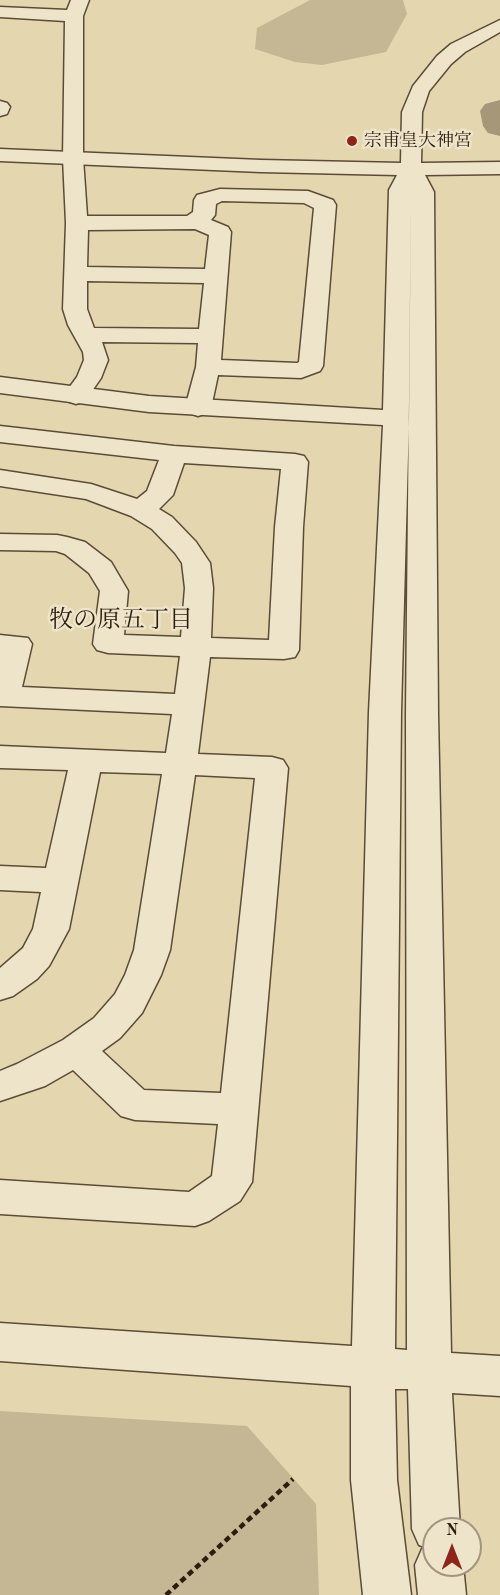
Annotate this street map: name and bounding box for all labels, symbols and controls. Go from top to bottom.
place label: 宗甫皇大神宮 [364,130,472,152]
marker: 宗甫皇大神宮 [345,134,359,148]
district label: 牧の原五丁目 [49,607,193,635]
north arrow [422,1517,482,1577]
text: N [446,1523,458,1539]

